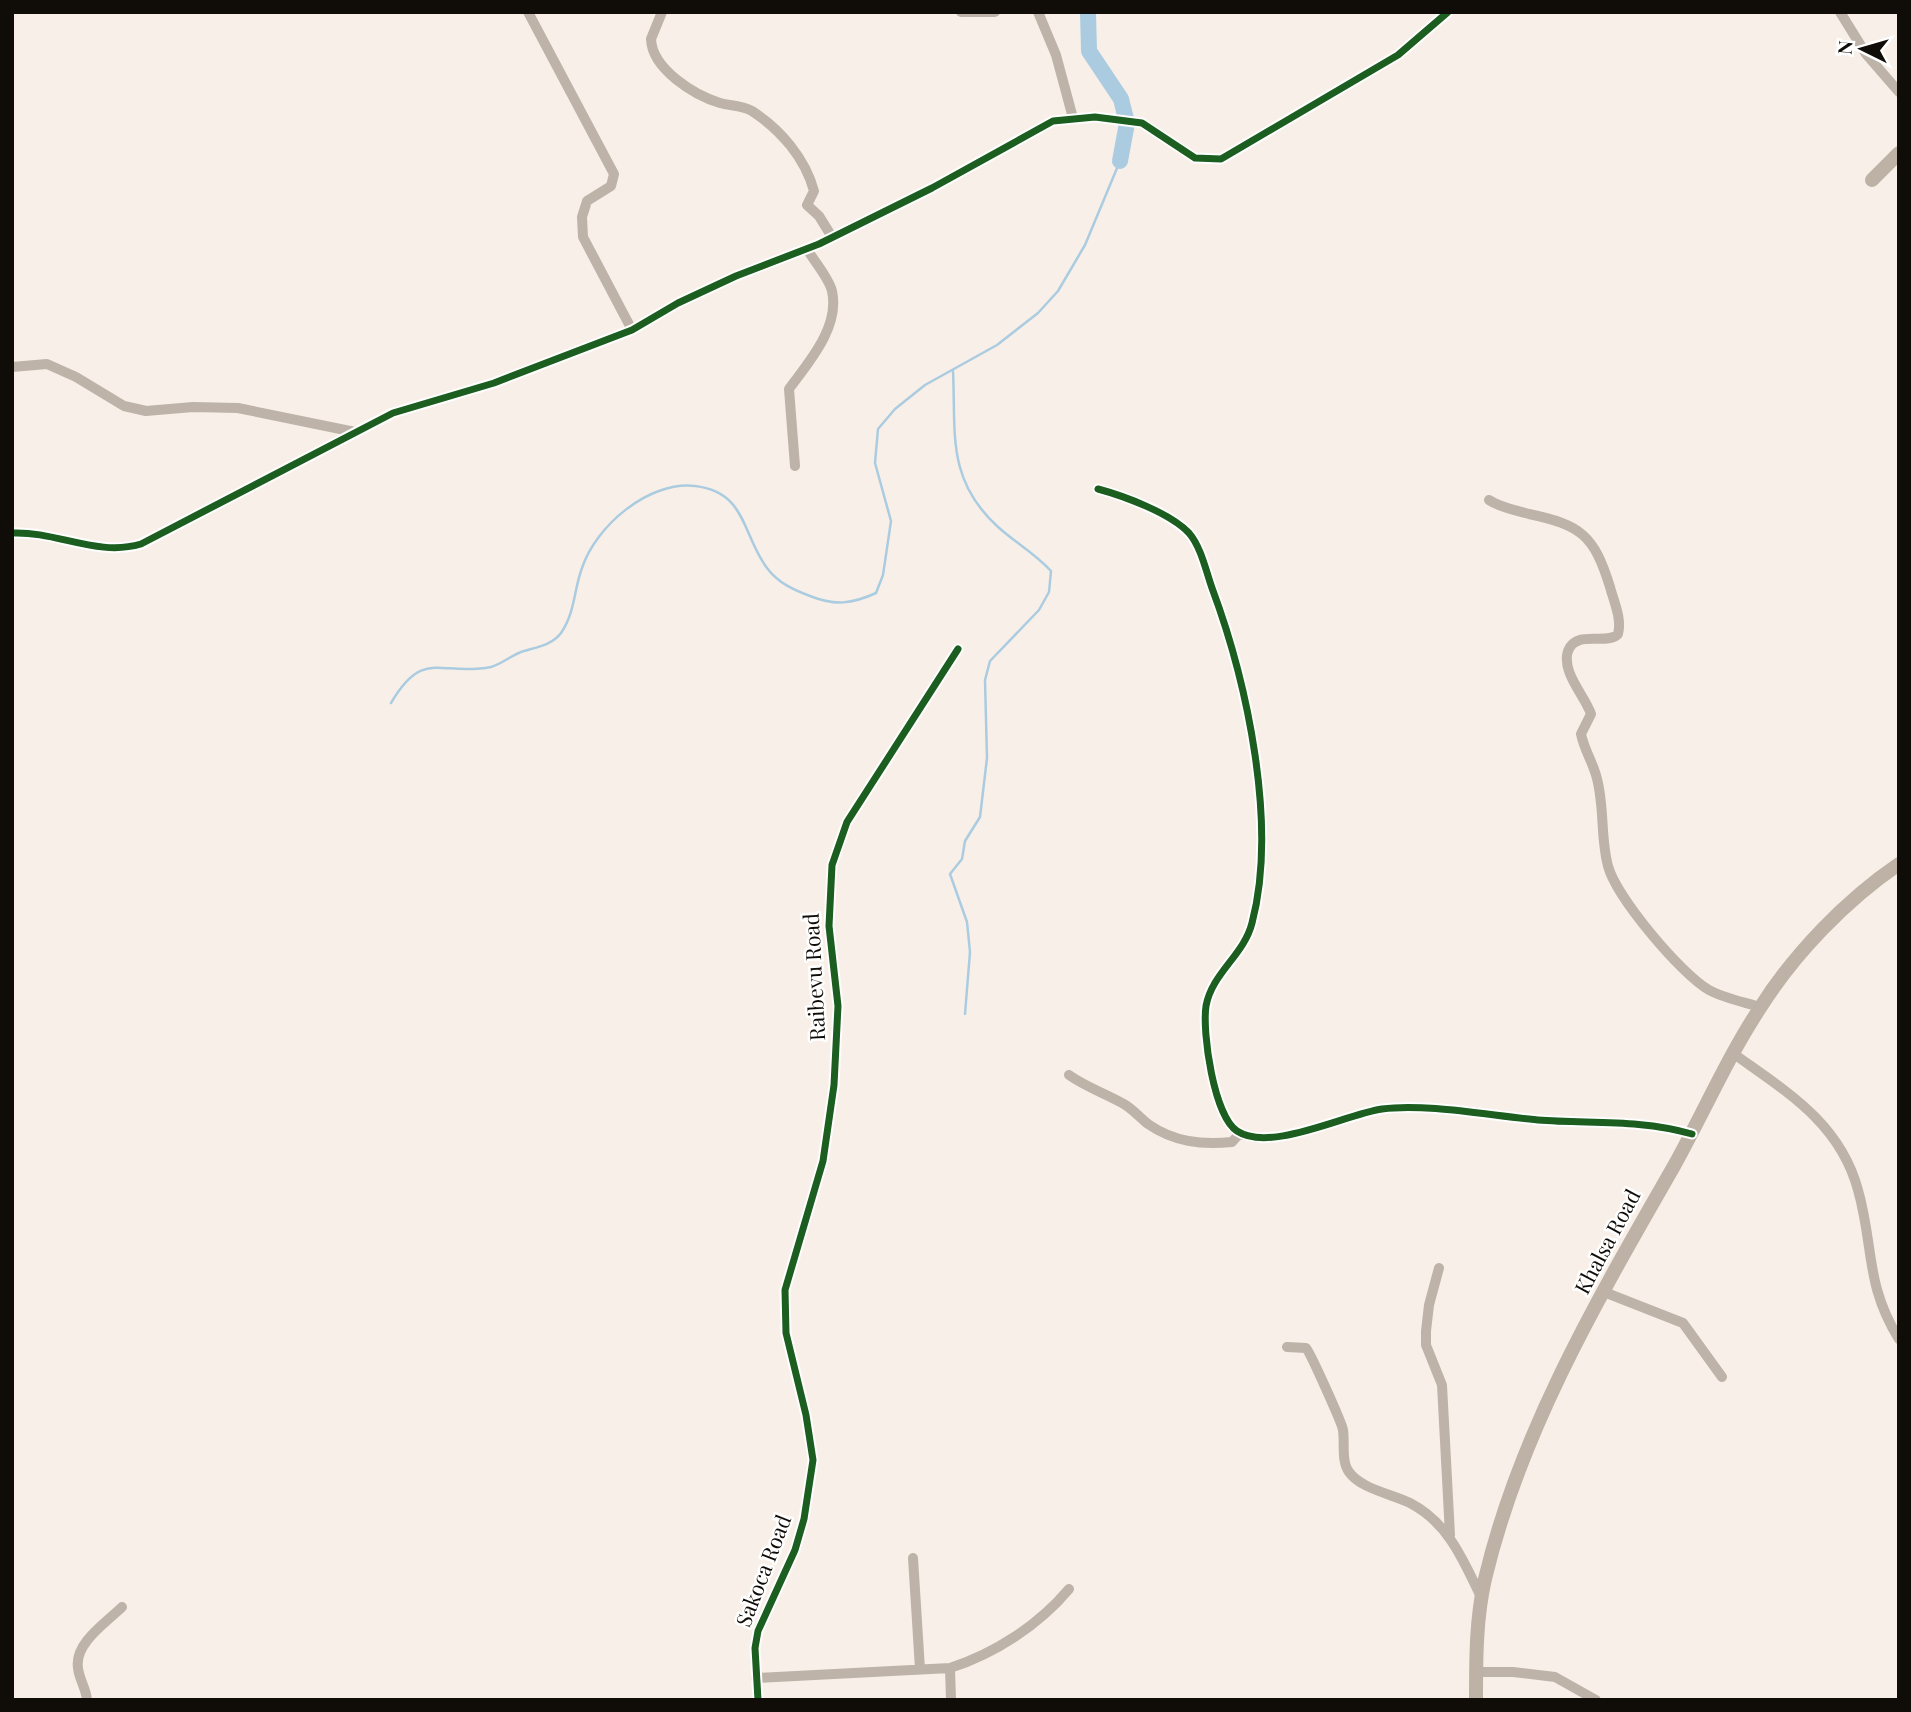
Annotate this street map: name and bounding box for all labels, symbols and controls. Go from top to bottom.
north arrow [1827,14,1897,84]
text: N [1831,39,1858,55]
street label: Raibevu Road [796,912,830,1042]
street label: Khalsa Road [1567,1184,1646,1298]
street label: Sakoca Road [728,1510,796,1630]

